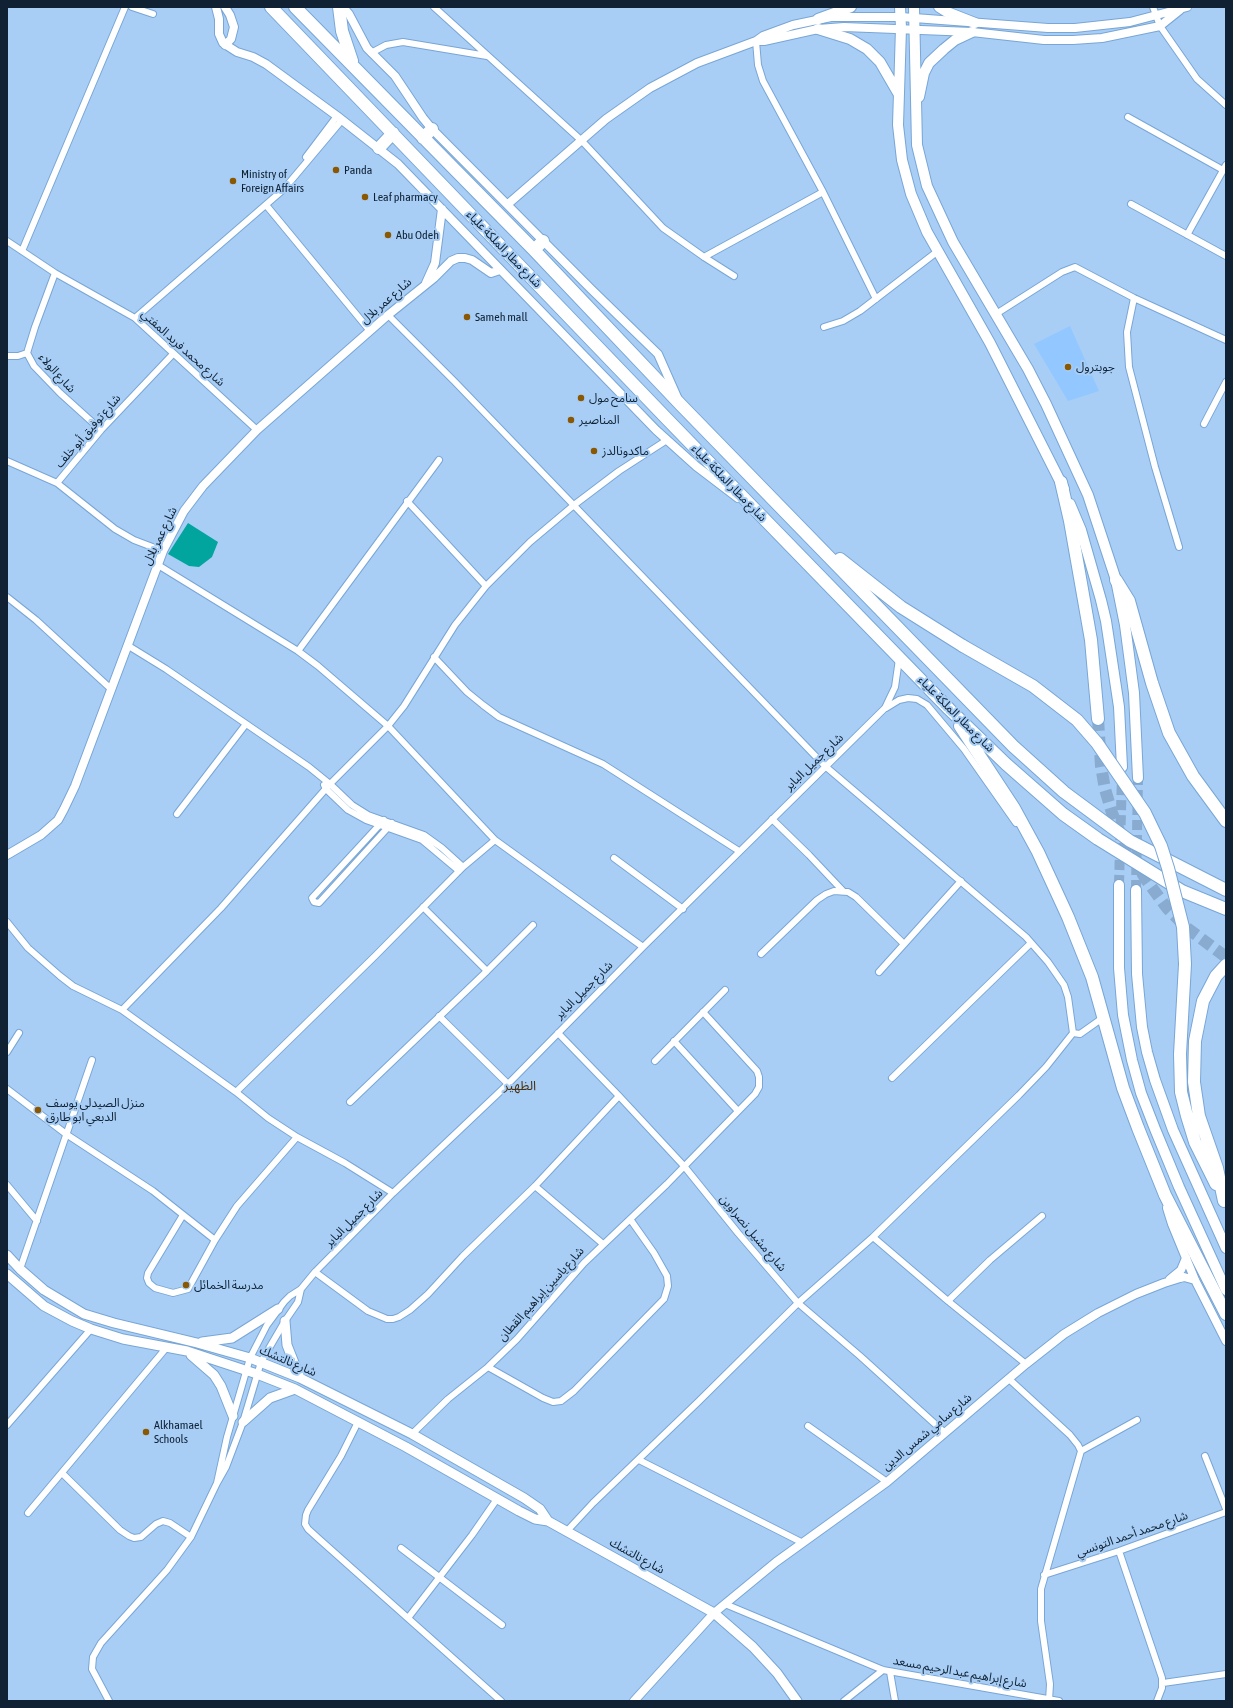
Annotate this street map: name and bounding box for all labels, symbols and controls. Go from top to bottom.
place label: Panda [344,163,372,177]
marker: Panda [331,165,341,175]
place label: Ministry of Foreign Affairs [241,167,304,195]
marker: Ministry of Foreign Affairs [228,176,238,186]
place label: Leaf pharmacy [373,190,438,204]
marker: Leaf pharmacy [360,192,370,202]
street label: شارع مطار الملكة علياء [463,207,545,291]
place label: Abu Odeh [396,228,439,242]
marker: Abu Odeh [383,230,393,240]
street label: شارع عمر بلال [357,275,415,327]
street label: شارع محمد فريد المفتي [138,307,228,389]
place label: Sameh mall [475,310,528,324]
marker: Sameh mall [462,312,472,322]
street label: شارع الولاء [35,350,79,396]
place label: جوبترول [1076,360,1115,374]
marker: جوبترول [1063,362,1073,372]
street label: شارع توفيق أبو خلف [52,391,124,471]
place label: سامح مول [589,391,638,405]
marker: سامح مول [576,393,586,403]
place label: المناصير [579,413,620,427]
marker: المناصير [566,415,576,425]
street label: شارع مطار الملكة علياء [688,441,770,525]
place label: ماكدونالدز [602,444,649,458]
marker: ماكدونالدز [589,446,599,456]
street label: شارع عمر بلال [140,504,180,568]
street label: شارع مطار الملكة علياء [915,673,997,755]
street label: شارع جميل الباير [782,730,846,794]
street label: شارع جميل الباير [552,958,616,1022]
district label: الظهير [504,1078,536,1094]
place label: منزل الصيدلي يوسف الدبعي ابو طارق [46,1096,145,1124]
marker: منزل الصيدلي يوسف الدبعي ابو طارق [33,1105,43,1115]
street label: شارع جميل الباير [322,1186,386,1250]
street label: شارع مشيل نصراوين [717,1192,789,1274]
street label: شارع ياسين إبراهيم القطان [495,1244,587,1344]
place label: مدرسة الخمائل [194,1278,264,1292]
marker: مدرسة الخمائل [181,1280,191,1290]
street label: شارع نالتشك [257,1343,319,1379]
street label: شارع سامي شمس الدين [879,1390,975,1474]
place label: Alkhamael Schools [154,1418,203,1446]
marker: Alkhamael Schools [141,1427,151,1437]
street label: شارع محمد أحمد التونسي [1074,1508,1190,1560]
street label: شارع نالتشك [607,1535,667,1577]
street label: شارع إبراهيم عبد الرحيم مسعد [892,1653,1028,1691]

